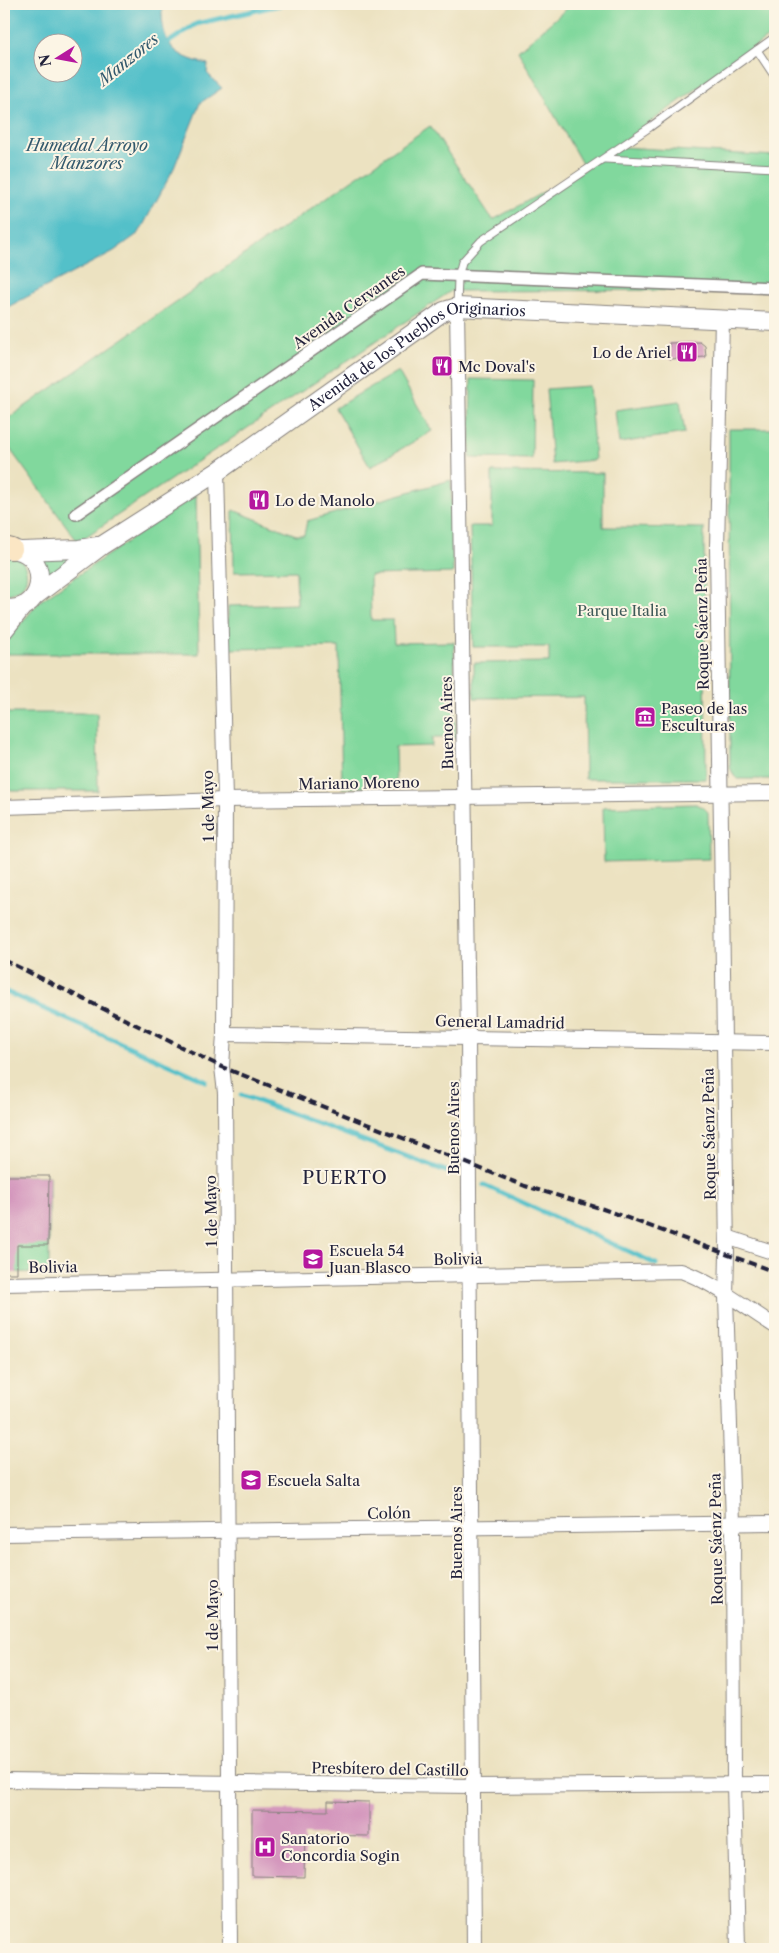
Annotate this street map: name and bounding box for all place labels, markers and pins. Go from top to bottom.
restaurant icon: Lo de Ariel [675,340,699,364]
place label: Lo de Ariel [592,343,672,362]
restaurant icon: Mc Doval's [430,354,454,378]
place label: Mc Doval's [458,357,535,376]
restaurant icon: Lo de Manolo [247,488,271,512]
place label: Lo de Manolo [275,491,375,510]
place label: Paseo de las Esculturas [661,699,747,735]
museum icon: Paseo de las Esculturas [633,705,657,729]
place label: Escuela 54 Juan Blasco [327,1241,411,1277]
school or university icon: Escuela 54 Juan Blasco [301,1247,325,1271]
school or university icon: Escuela Salta [239,1468,263,1492]
place label: Escuela Salta [267,1471,360,1490]
place label: Sanatorio Concordia Sogin [281,1829,400,1865]
hospital icon: Sanatorio Concordia Sogin [253,1835,277,1859]

